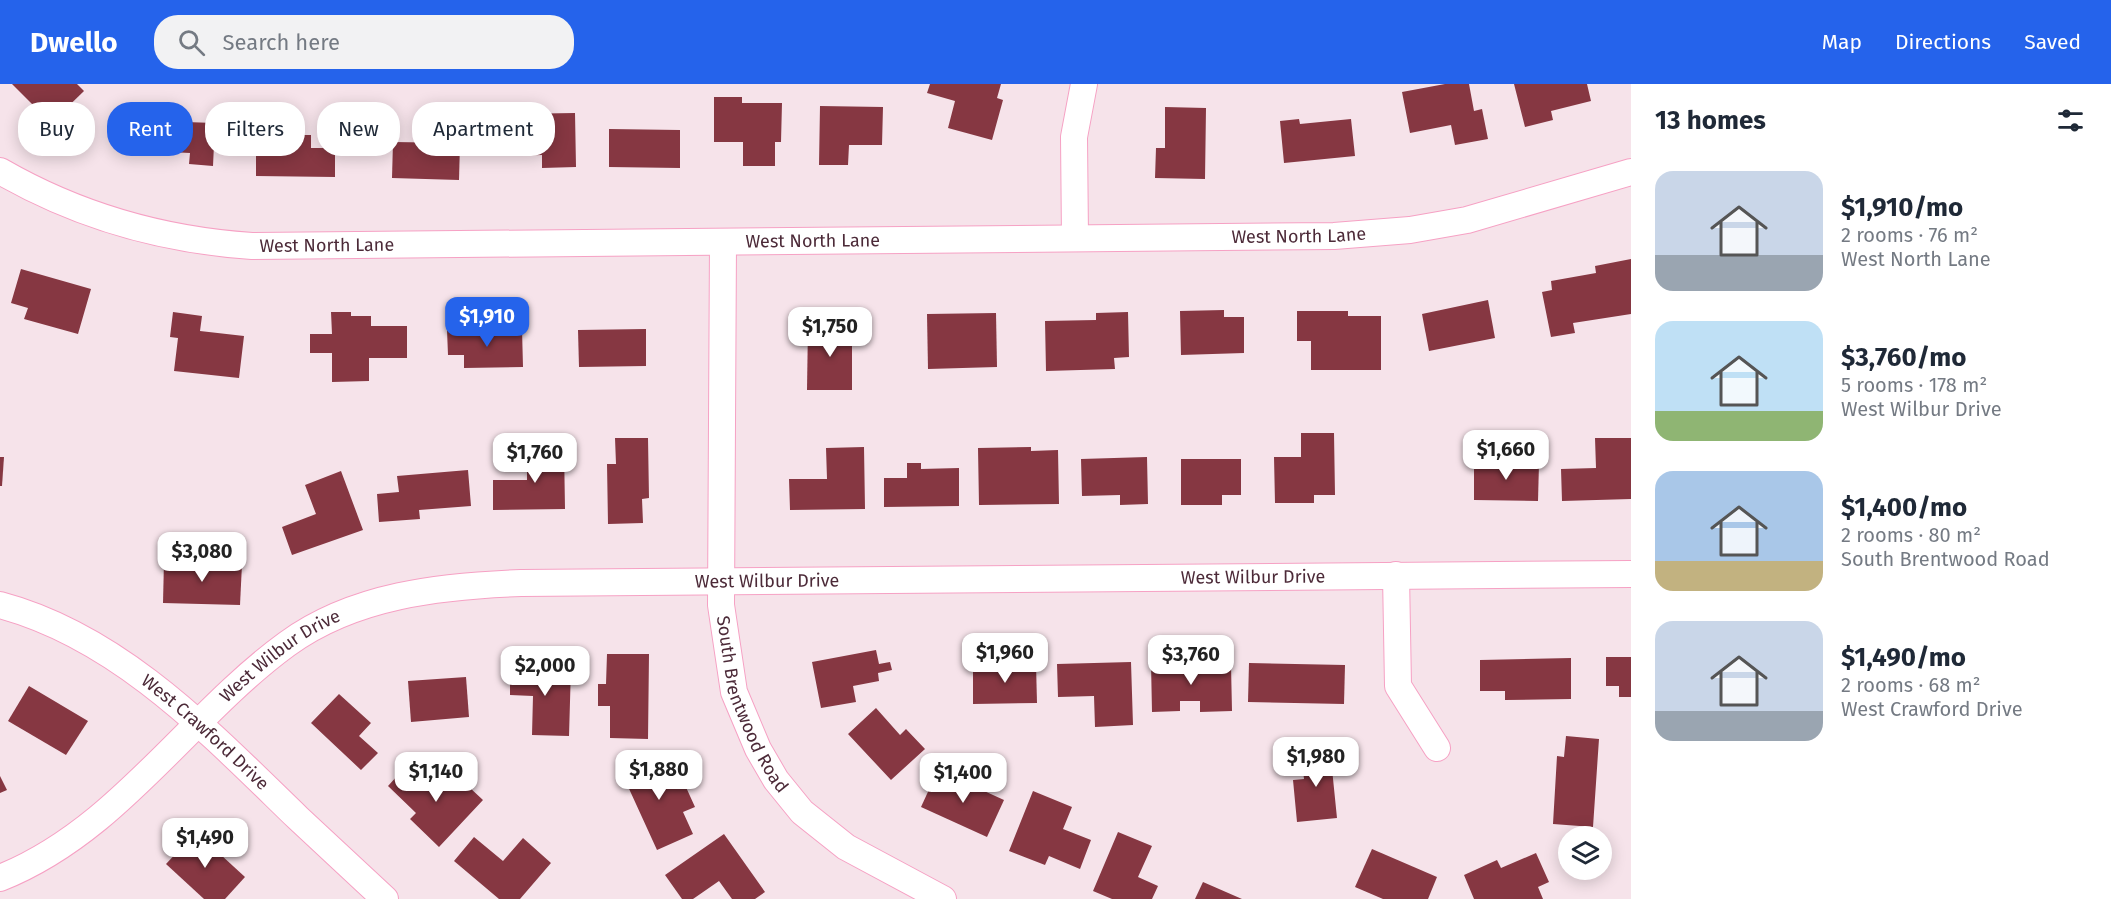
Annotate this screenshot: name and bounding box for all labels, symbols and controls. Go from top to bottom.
search box [154,15,574,69]
text: Dwello [30,26,118,59]
icon: search [175,26,208,59]
text: Search here [223,29,340,56]
text: Map [1822,29,1862,55]
text: Directions [1895,29,1991,55]
text: Saved [2024,29,2081,55]
chip: Buy [18,102,95,156]
chip: Rent [107,102,193,156]
chip: Filters [205,102,305,156]
chip: New [317,102,400,156]
chip: Apartment [412,102,555,156]
icon: filters [2054,104,2087,137]
text: 13 homes [1655,105,1766,136]
text: $1,910/mo [1841,192,1963,223]
icon: home [1703,195,1775,267]
street label: West North Lane [1231,223,1367,248]
text: 2 rooms · 76 m² [1841,223,1978,247]
street label: West North Lane [745,229,880,252]
street label: West North Lane [259,234,394,257]
text: West North Lane [1841,247,1991,271]
pin: $1,910 [438,297,536,348]
text: $1,910 [459,304,515,328]
pin: $1,750 [781,307,879,358]
text: $1,750 [802,314,858,338]
text: $3,760/mo [1841,342,1967,373]
icon: home [1703,345,1775,417]
text: 5 rooms · 178 m² [1841,373,1987,397]
text: West Wilbur Drive [1841,397,2002,421]
pin: $1,660 [1457,430,1555,481]
pin: $1,760 [486,433,584,484]
text: $1,660 [1477,437,1535,461]
text: $1,760 [507,440,563,464]
text: $1,400/mo [1841,492,1967,523]
icon: home [1703,495,1775,567]
text: 2 rooms · 80 m² [1841,523,1981,547]
pin: $3,080 [153,532,251,583]
text: $3,080 [172,539,232,563]
text: South Brentwood Road [1841,547,2050,571]
street label: West Wilbur Drive [1181,565,1325,589]
street label: West Wilbur Drive [695,569,839,593]
street label: West Wilbur Drive [215,605,343,707]
street label: South Brentwood Road [712,614,793,797]
pin: $1,960 [956,633,1054,684]
pin: $3,760 [1142,635,1240,686]
text: $1,960 [976,640,1034,664]
text: $3,760 [1162,642,1220,666]
text: $1,490/mo [1841,642,1966,673]
icon: home [1703,645,1775,717]
pin: $2,000 [496,646,594,697]
text: $2,000 [515,653,575,677]
street label: West Crawford Drive [137,670,274,795]
text: 2 rooms · 68 m² [1841,673,1981,697]
text: West Crawford Drive [1841,697,2023,721]
pin: $1,980 [1267,737,1365,788]
text: $1,980 [1287,744,1345,768]
pin: $1,880 [610,750,708,801]
pin: $1,140 [387,752,485,803]
pin: $1,400 [914,753,1012,804]
text: $1,880 [629,757,689,781]
text: $1,140 [409,759,463,783]
text: $1,400 [934,760,992,784]
pin: $1,490 [156,818,254,869]
text: $1,490 [176,825,234,849]
map controls [1558,826,1612,880]
button: layers [1558,826,1612,880]

